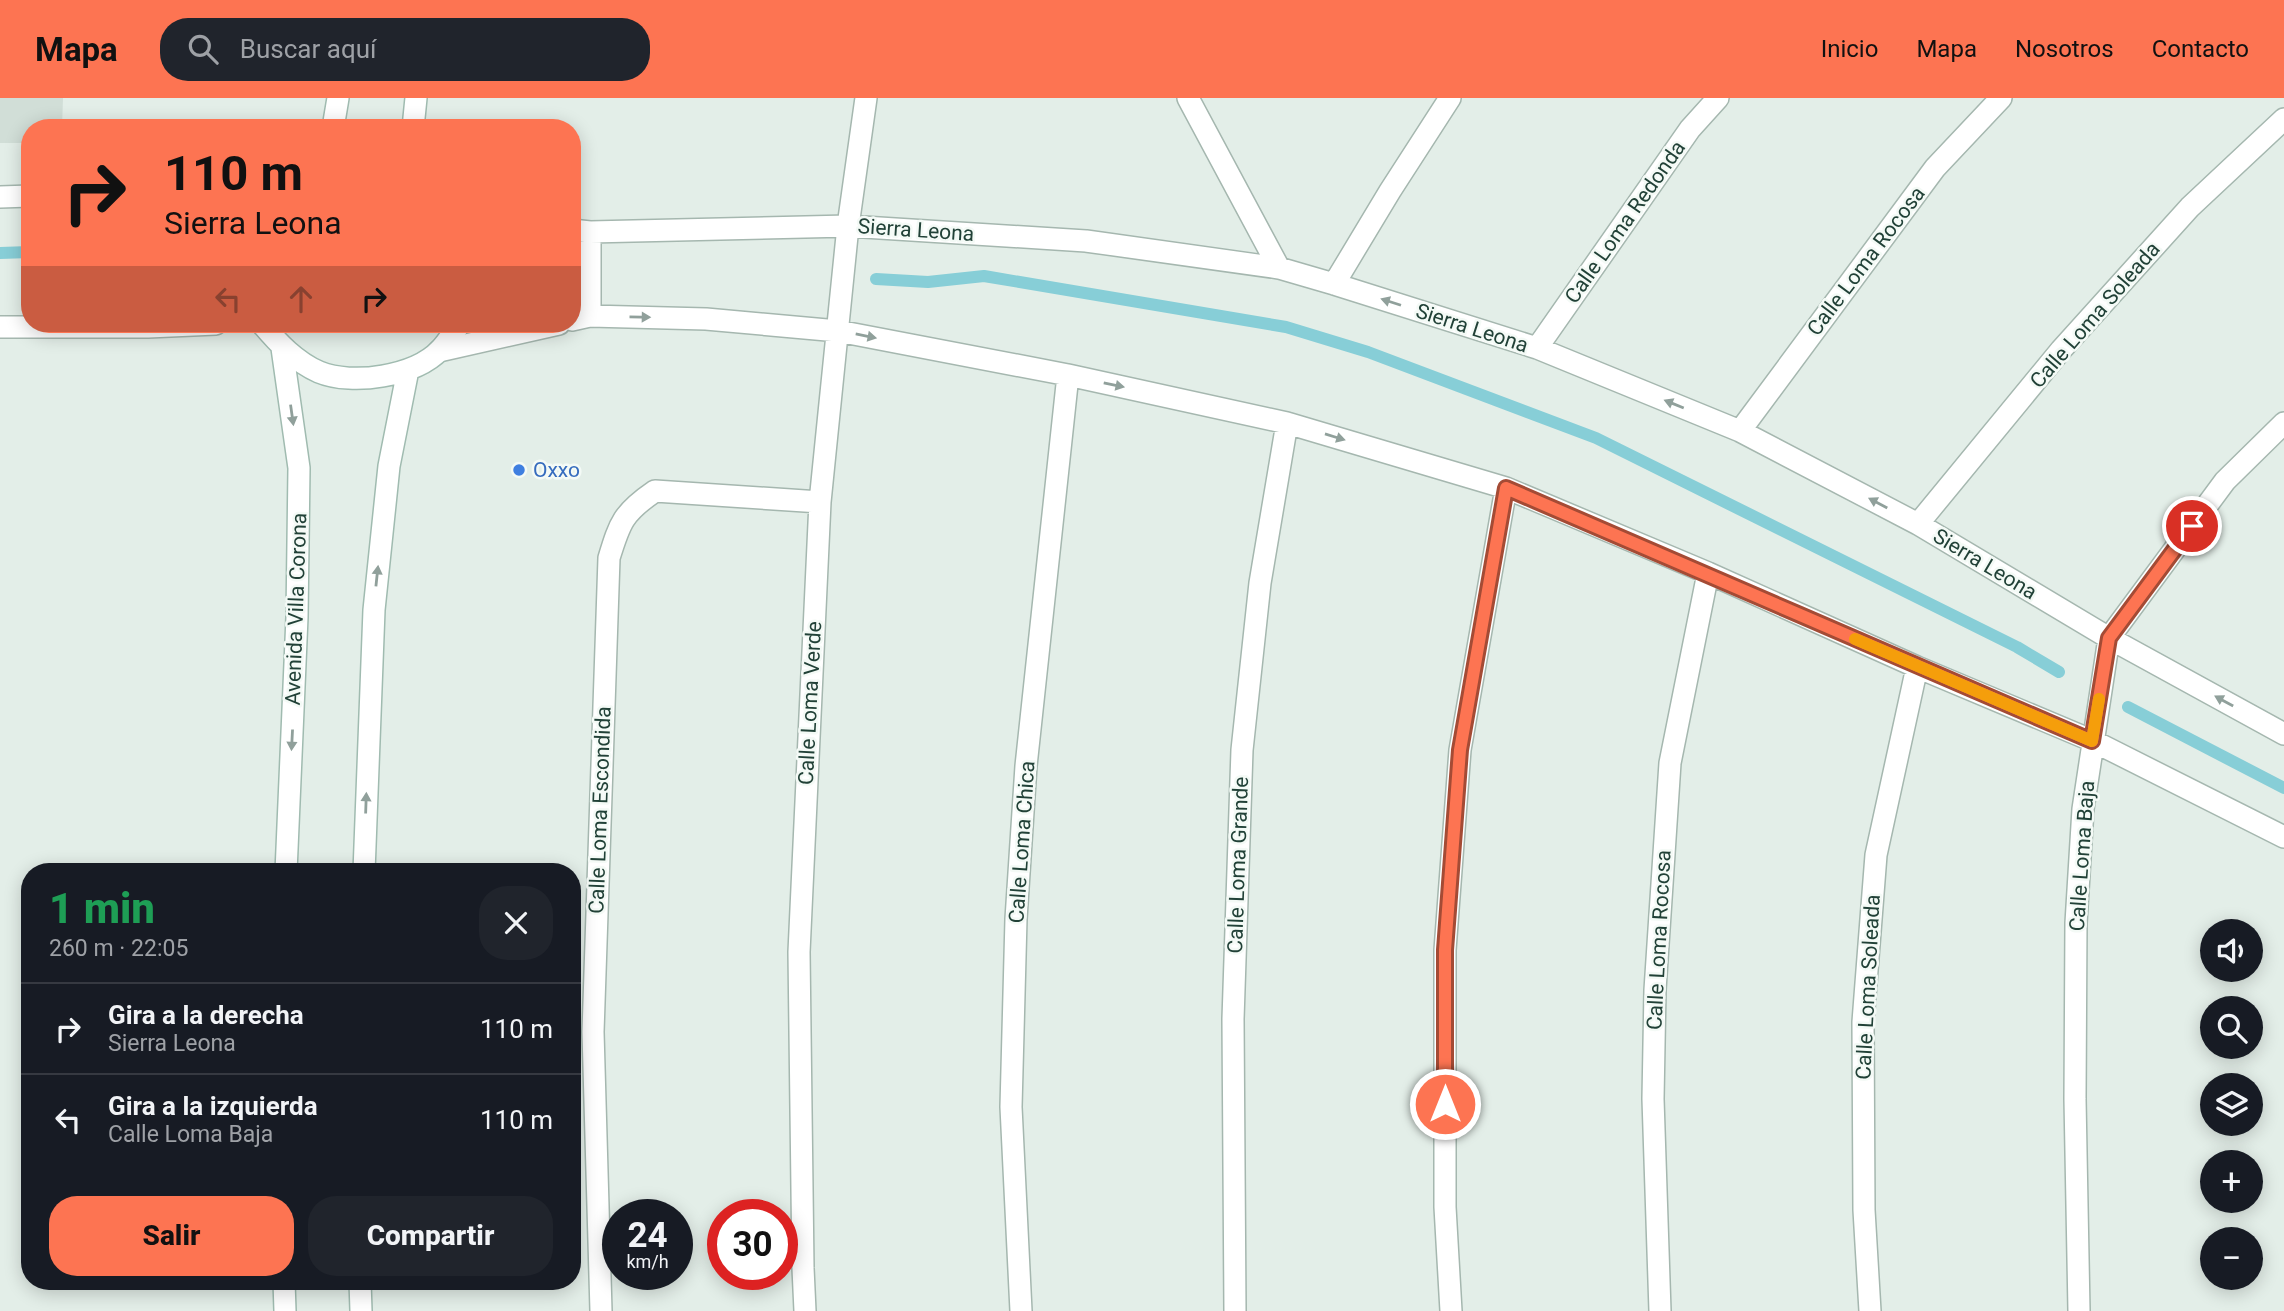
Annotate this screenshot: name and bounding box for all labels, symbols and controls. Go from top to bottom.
search box [160,18,650,81]
text: Mapa [35,30,118,69]
icon: search [184,30,222,68]
text: Buscar aquí [240,34,376,64]
text: Inicio [1821,35,1878,63]
text: Mapa [1916,35,1977,63]
text: Nosotros [2015,35,2114,63]
text: Contacto [2152,35,2249,63]
street label: Calle Loma Redonda [1560,136,1690,308]
text: 110 m [164,145,303,202]
icon: right [49,147,140,238]
street label: Calle Loma Rocosa [1802,182,1930,340]
text: Sierra Leona [164,204,342,242]
street label: Sierra Leona [857,214,975,246]
street label: Calle Loma Soleada [2025,237,2165,393]
icon: left [209,280,247,318]
icon: ahead [282,280,320,318]
icon: right [355,280,393,318]
one-way arrow [1380,296,1401,307]
street label: Sierra Leona [1413,299,1531,357]
one-way arrow [629,312,651,323]
one-way arrow [855,331,877,342]
one-way arrow [1103,380,1125,391]
one-way arrow [1663,398,1684,409]
one-way arrow [287,404,298,426]
one-way arrow [1325,433,1346,443]
place label: Oxxo [533,458,580,482]
marker: Oxxo [511,462,527,478]
pin [2162,496,2222,556]
one-way arrow [1868,497,1888,509]
icon: arrive [2173,507,2211,545]
street label: Avenida Villa Corona [281,512,311,706]
street label: Sierra Leona [1929,524,2041,604]
one-way arrow [372,565,383,587]
street label: Calle Loma Verde [794,621,826,785]
one-way arrow [2215,695,2234,707]
street label: Calle Loma Escondida [584,706,616,914]
one-way arrow [286,729,297,751]
street label: Calle Loma Chica [1004,760,1040,924]
street label: Calle Loma Grande [1223,776,1253,954]
street label: Calle Loma Baja [2065,780,2099,932]
one-way arrow [361,792,372,814]
street label: Calle Loma Rocosa [1642,849,1676,1031]
text: 1 min [49,884,155,933]
button: close [479,886,553,960]
street label: Calle Loma Soleada [1851,894,1885,1080]
map controls [2200,919,2263,1290]
button: sound [2200,919,2263,982]
text: 260 m · 22:05 [49,935,188,962]
button: search [2200,996,2263,1059]
text: Gira a la derecha [108,1000,304,1030]
icon: right [49,1010,87,1048]
text: 110 m [480,1014,553,1044]
text: Sierra Leona [108,1030,236,1057]
position arrow [1408,1067,1482,1141]
button: layers [2200,1073,2263,1136]
text: Gira a la izquierda [108,1091,318,1121]
icon: left [49,1101,87,1139]
text: 110 m [480,1105,553,1135]
text: Calle Loma Baja [108,1121,273,1148]
button: + [2200,1150,2263,1213]
button: Salir [49,1196,294,1276]
button: Compartir [308,1196,553,1276]
speed limit sign: 30 [707,1199,798,1290]
text: 24 [627,1215,668,1256]
button: − [2200,1227,2263,1290]
text: km/h [626,1251,669,1272]

